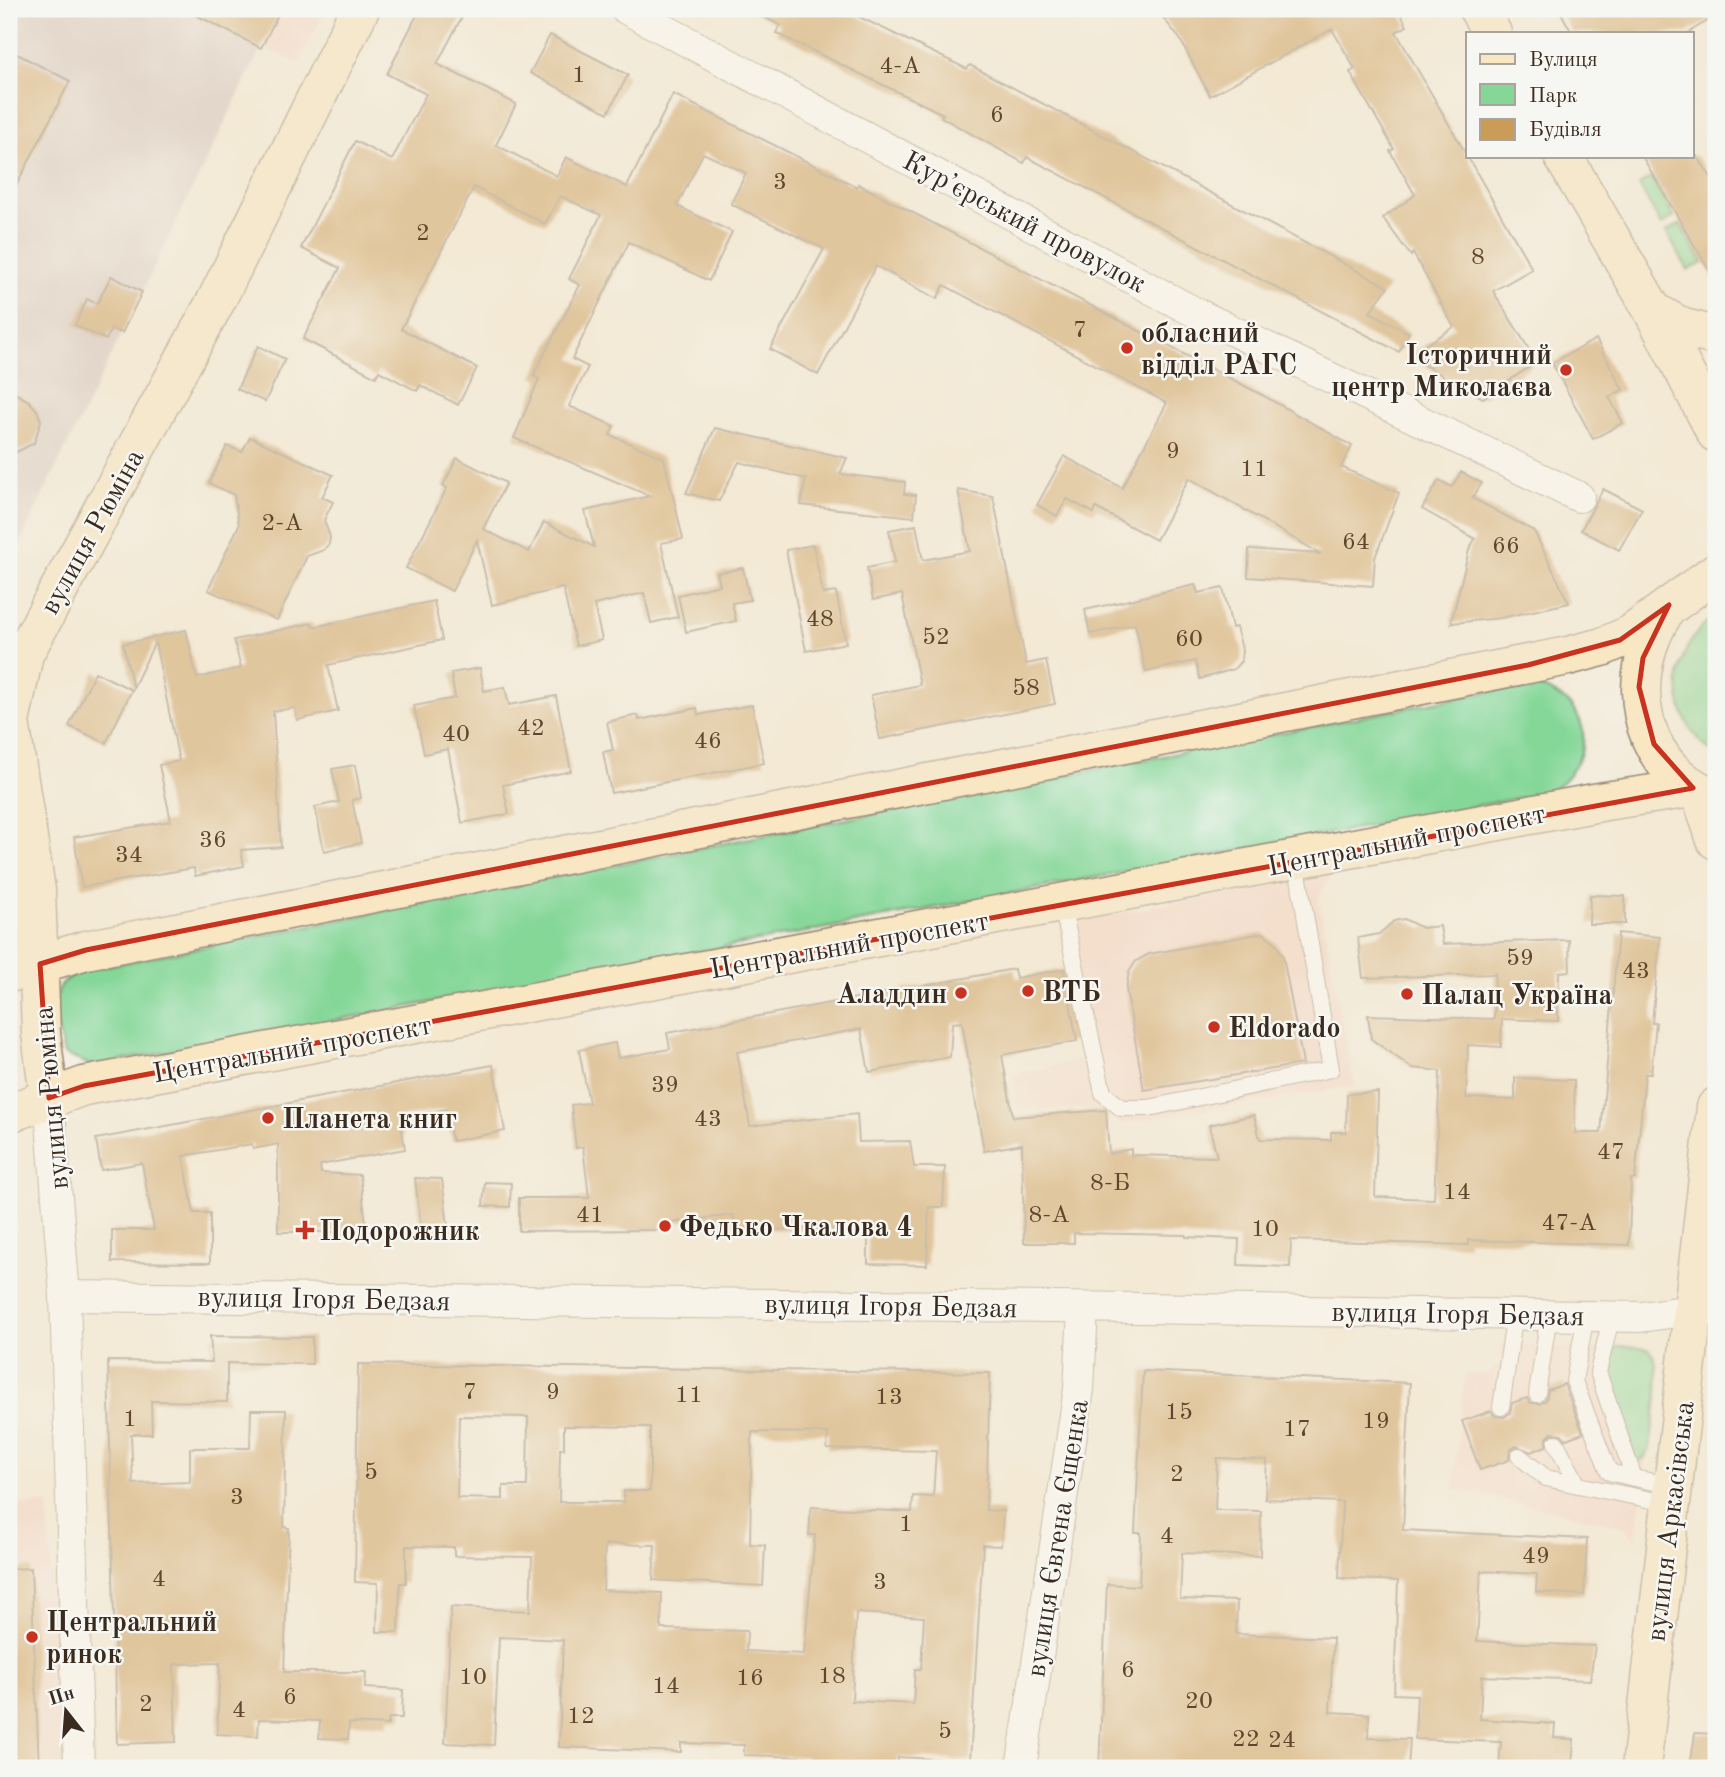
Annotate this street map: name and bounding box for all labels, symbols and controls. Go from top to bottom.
legend [1466,32,1694,158]
text: Вулиця [1529,50,1598,71]
house number: 4-А [879,55,921,79]
house number: 1 [572,64,586,88]
text: Парк [1529,86,1578,107]
house number: 6 [990,104,1004,128]
text: Будівля [1529,120,1602,141]
street label: Курʼєрський провулок [898,148,1150,300]
house number: 3 [773,171,787,195]
house number: 2 [416,222,430,246]
house number: 8 [1471,246,1485,270]
house number: 7 [1073,319,1087,343]
place label: обласний відділ РАГС [1141,321,1297,381]
marker: обласний відділ РАГС [1119,340,1135,356]
place label: Історичний центр Миколаєва [1331,343,1552,403]
marker: Історичний центр Миколаєва [1558,362,1574,378]
house number: 9 [1166,440,1180,464]
street label: вулиця Рюміна [37,445,151,620]
house number: 11 [1240,458,1268,482]
house number: 2-А [261,512,303,536]
house number: 64 [1342,531,1370,555]
house number: 66 [1492,535,1520,559]
house number: 48 [806,608,834,632]
house number: 52 [922,626,950,650]
house number: 60 [1175,628,1203,652]
house number: 58 [1012,677,1040,701]
house number: 42 [517,717,545,741]
house number: 40 [442,723,470,747]
house number: 46 [694,730,722,754]
street label: Центральний проспект [1265,801,1548,883]
house number: 36 [199,829,227,853]
house number: 34 [115,844,143,868]
street label: Центральний проспект [708,909,991,985]
house number: 59 [1506,947,1534,971]
house number: 43 [1622,960,1650,984]
place label: ВТБ [1042,980,1101,1008]
place label: Аладдин [836,982,947,1010]
marker: ВТБ [1020,983,1036,999]
place label: Палац Україна [1421,983,1613,1011]
marker: Аладдин [953,985,969,1001]
marker: Палац Україна [1399,986,1415,1002]
street label: вулиця Рюміна [31,1005,75,1191]
street label: Центральний проспект [151,1013,434,1089]
place label: Eldorado [1228,1016,1341,1044]
marker: Eldorado [1206,1019,1222,1035]
house number: 39 [651,1074,679,1098]
place label: Планета книг [282,1107,457,1135]
house number: 43 [694,1108,722,1132]
marker: Планета книг [260,1110,276,1126]
house number: 47 [1597,1141,1625,1165]
house number: 8-Б [1090,1172,1130,1196]
house number: 14 [1443,1181,1471,1205]
house number: 41 [576,1204,604,1228]
house number: 8-А [1028,1204,1070,1228]
house number: 47-А [1541,1212,1597,1236]
place label: Федько Чкалова 4 [679,1215,913,1243]
marker: Федько Чкалова 4 [657,1218,673,1234]
house number: 10 [1251,1218,1279,1242]
place label: Подорожник [319,1219,480,1247]
marker: Подорожник [297,1222,313,1238]
street label: вулиця Ігоря Бедзая [197,1285,451,1317]
street label: вулиця Ігоря Бедзая [764,1292,1018,1324]
street label: вулиця Ігоря Бедзая [1331,1300,1585,1332]
house number: 7 [463,1381,477,1405]
house number: 9 [546,1381,560,1405]
house number: 11 [675,1384,703,1408]
house number: 13 [875,1386,903,1410]
street label: вулиця Євгена Єщенка [1023,1397,1095,1679]
street label: вулиця Аркасівська [1643,1399,1701,1643]
house number: 15 [1165,1401,1193,1425]
house number: 1 [123,1408,137,1432]
house number: 19 [1362,1410,1390,1434]
house number: 17 [1283,1418,1311,1442]
house number: 5 [364,1461,378,1485]
house number: 2 [1170,1463,1184,1487]
house number: 3 [230,1486,244,1510]
house number: 1 [899,1513,913,1537]
house number: 4 [1160,1525,1174,1549]
house number: 49 [1522,1545,1550,1569]
house number: 4 [152,1568,166,1592]
house number: 3 [873,1571,887,1595]
place label: Центральний ринок [46,1610,217,1670]
marker: Центральний ринок [24,1629,40,1645]
house number: 6 [1121,1659,1135,1683]
house number: 18 [818,1665,846,1689]
house number: 10 [459,1666,487,1690]
house number: 16 [736,1667,764,1691]
house number: 14 [652,1675,680,1699]
north arrow [32,1676,102,1746]
text: Пн [46,1684,77,1710]
house number: 6 [283,1686,297,1710]
house number: 20 [1185,1690,1213,1714]
house number: 2 [139,1693,153,1717]
house number: 4 [232,1699,246,1723]
house number: 12 [567,1705,595,1729]
house number: 5 [938,1720,952,1744]
house number: 22 [1232,1728,1260,1752]
house number: 24 [1268,1729,1296,1753]

